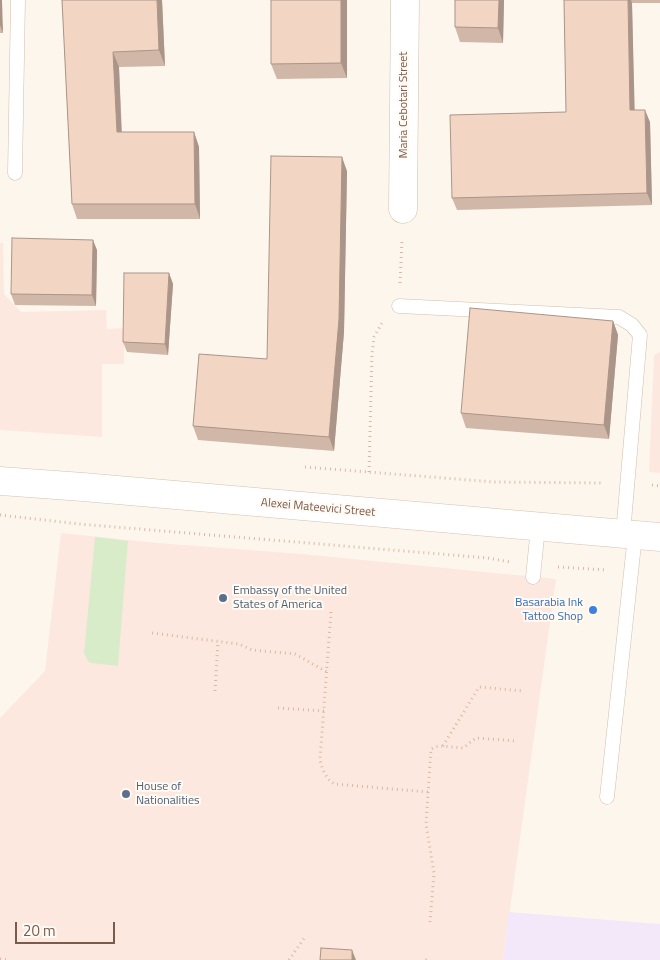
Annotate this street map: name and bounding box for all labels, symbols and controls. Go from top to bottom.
street label: Maria Cebotari Street [397,51,411,159]
street label: Alexei Mateevici Street [260,496,376,520]
place label: Embassy of the United States of America [233,584,347,612]
marker: Embassy of the United States of America [217,592,229,604]
place label: Basarabia Ink Tattoo Shop [515,596,583,624]
marker: Basarabia Ink Tattoo Shop [587,604,599,616]
place label: House of Nationalities [136,780,200,808]
marker: House of Nationalities [120,788,132,800]
scale bar [18,912,118,944]
text: 20 m [23,919,56,942]

